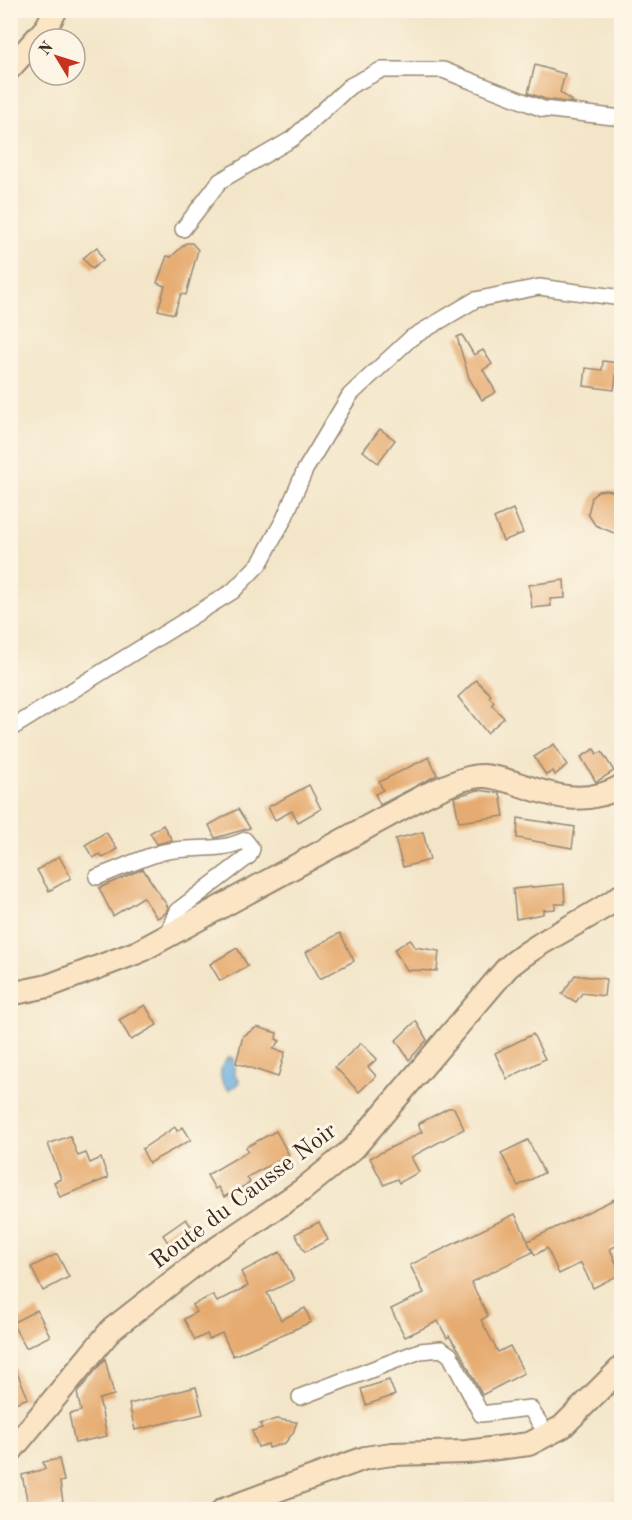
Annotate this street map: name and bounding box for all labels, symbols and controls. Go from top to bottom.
north arrow [27,27,87,87]
text: N [37,39,57,59]
street label: Route du Causse Noir [147,1119,342,1274]

